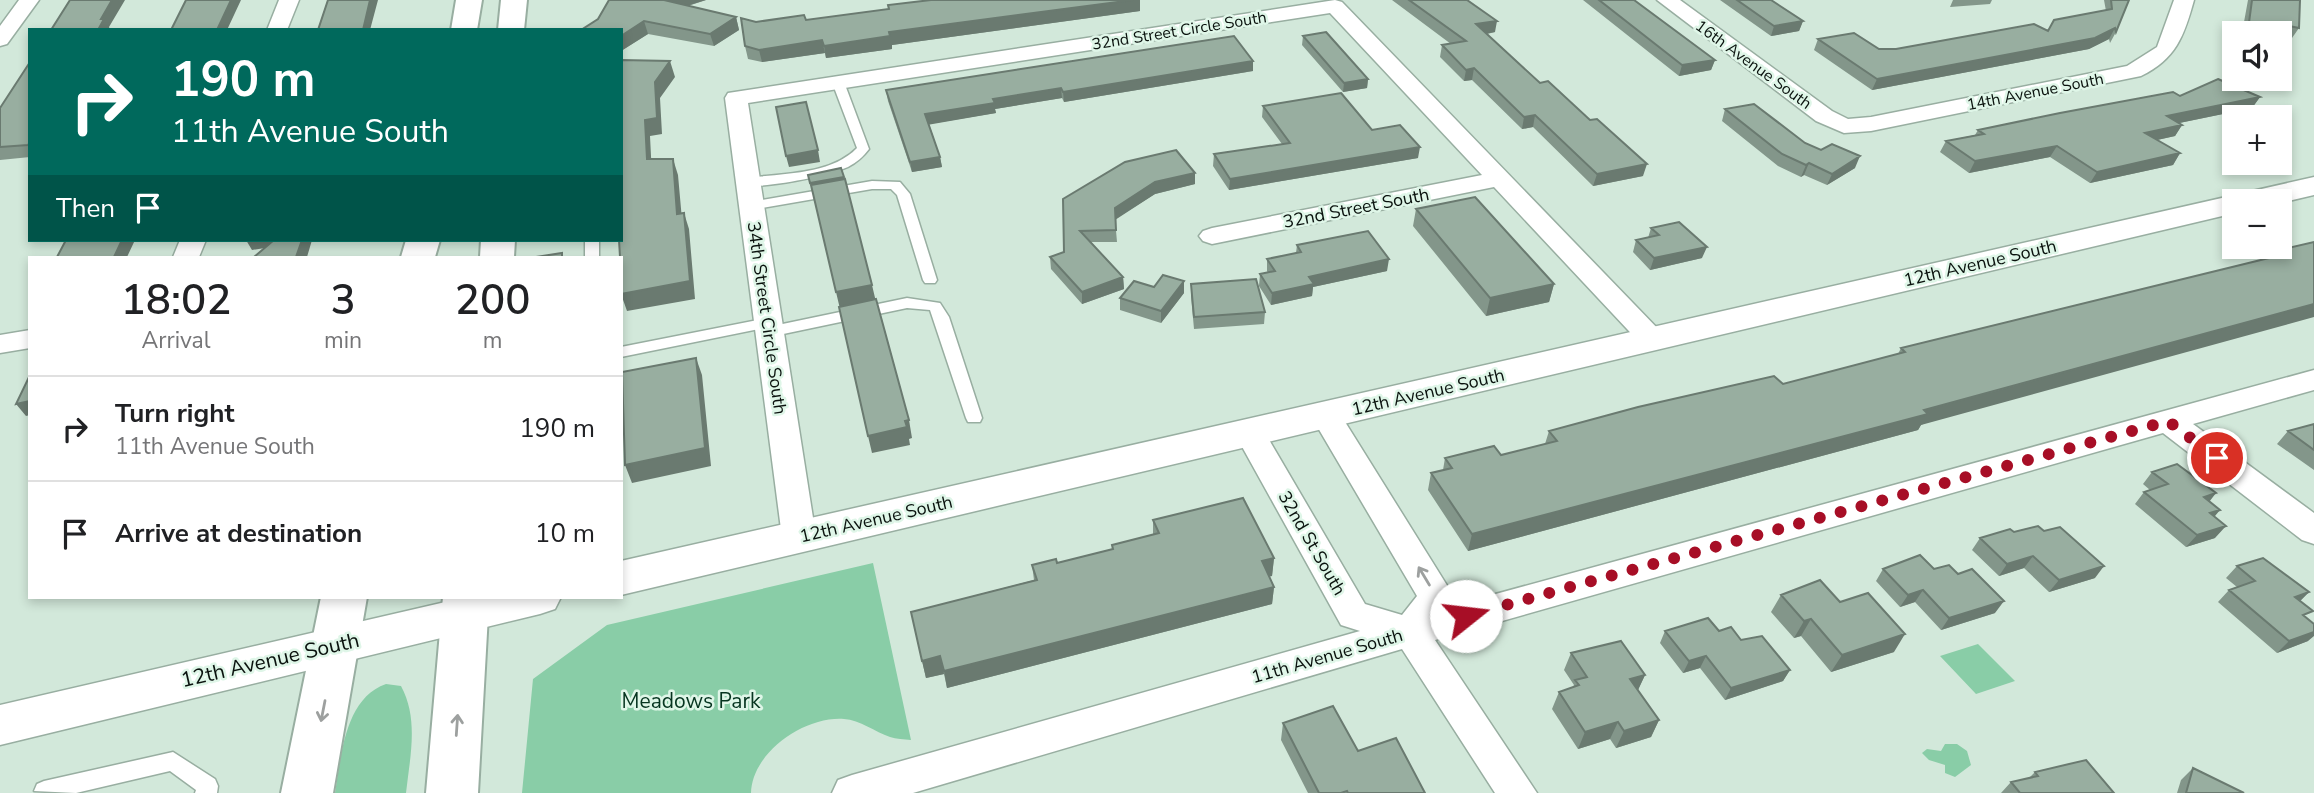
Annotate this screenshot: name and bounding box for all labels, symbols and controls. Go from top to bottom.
street label: 32nd Street Circle South [1090,6,1268,56]
street label: 16th Avenue South [1691,15,1816,115]
map controls [2222,21,2292,259]
button: sound [2222,21,2292,91]
text: 190 m [171,46,315,113]
icon: right [56,56,147,147]
street label: 14th Avenue South [1965,68,2105,116]
button: + [2222,105,2292,175]
text: 11th Avenue South [171,110,449,153]
street label: 32nd Street South [1281,182,1431,234]
icon: arrive [129,189,167,227]
button: − [2222,189,2292,259]
text: Then [56,191,115,226]
street label: 34th Street Circle South [742,220,792,416]
street label: 12th Avenue South [1901,234,2059,292]
text: 18:02 [121,272,231,329]
text: 3 [330,272,356,329]
text: 200 [455,272,530,329]
text: Arrival [141,325,211,356]
text: min [324,325,362,356]
text: m [483,325,502,356]
street label: 12th Avenue South [1349,363,1507,421]
text: Turn right [115,396,234,431]
icon: right [56,410,94,448]
text: 190 m [519,411,595,446]
pin [2187,428,2247,488]
text: 11th Avenue South [115,431,315,462]
icon: arrive [2198,439,2236,477]
street label: 32nd St South [1272,487,1352,599]
street label: 12th Avenue South [797,490,955,548]
icon: arrive [56,515,94,553]
text: Arrive at destination [115,516,362,551]
text: 10 m [535,516,595,551]
one-way arrow [1416,566,1430,586]
position arrow [1429,579,1503,653]
street label: 11th Avenue South [1249,623,1405,689]
street label: 12th Avenue South [178,626,362,694]
park label: Meadows Park [622,687,761,715]
one-way arrow [315,699,329,722]
one-way arrow [451,714,464,737]

